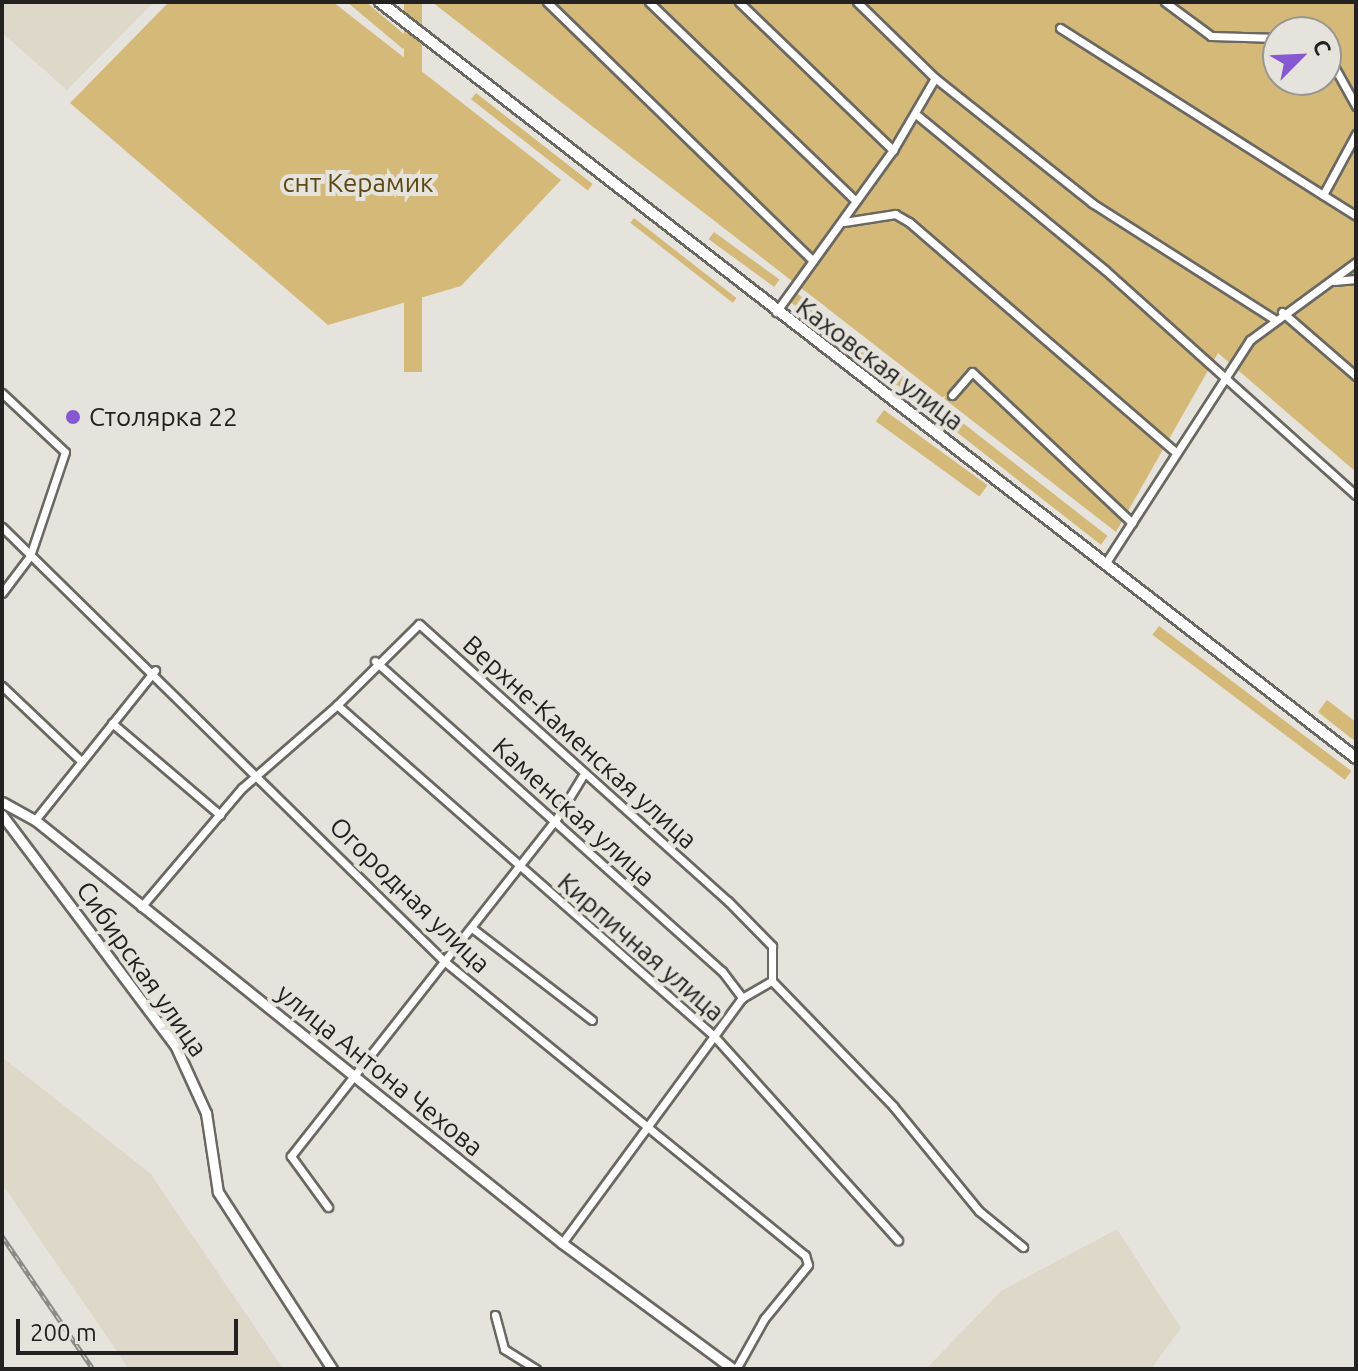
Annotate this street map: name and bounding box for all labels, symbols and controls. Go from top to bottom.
north arrow [1262,16,1342,96]
text: С [1308,35,1337,58]
park label: снт Керамик [283,167,433,199]
street label: Каховская улица [790,291,970,437]
place label: Столярка 22 [89,401,238,433]
marker: Столярка 22 [64,408,82,426]
street label: Верхне-Каменская улица [457,629,703,855]
street label: Каменская улица [486,731,662,893]
street label: Огородная улица [323,810,497,980]
street label: Кирпичная улица [552,866,730,1028]
street label: Сибирская улица [70,875,214,1063]
street label: улица Антона Чехова [270,977,490,1163]
scale bar [20,1303,242,1353]
text: 200 m [30,1319,97,1346]

